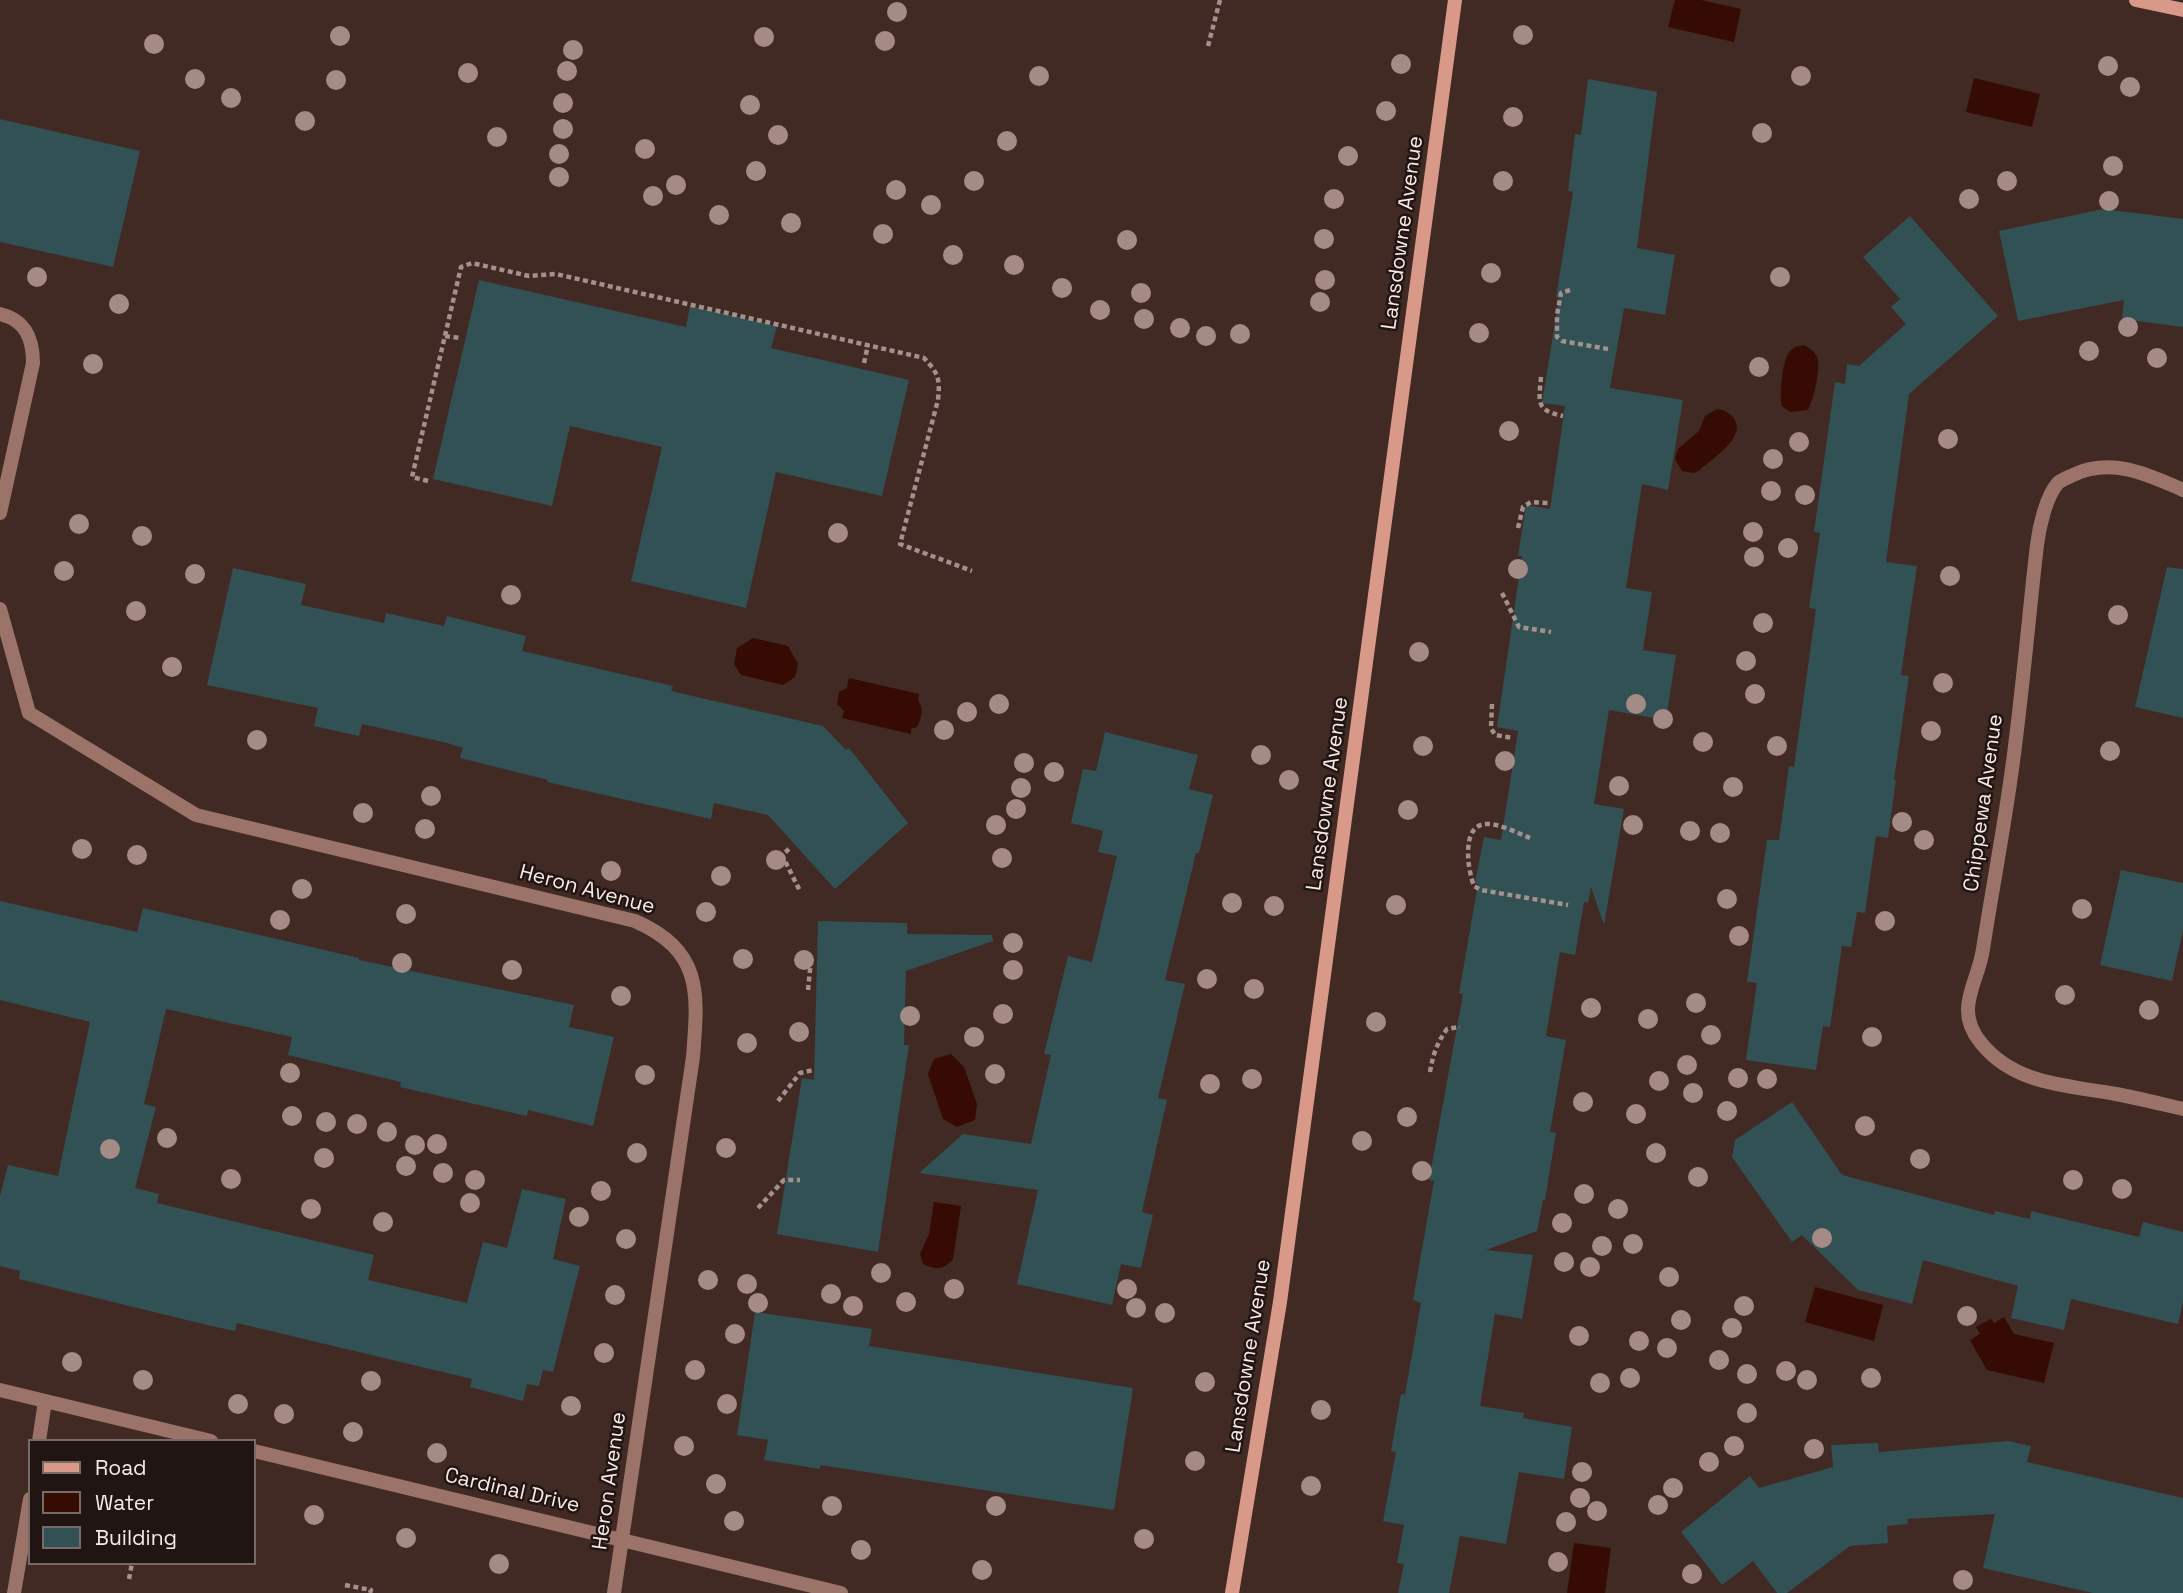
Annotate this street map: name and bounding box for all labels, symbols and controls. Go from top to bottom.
street label: Lansdowne Avenue [1377,134,1429,332]
street label: Lansdowne Avenue [1302,695,1354,893]
street label: Chippewa Avenue [1959,713,2009,893]
street label: Heron Avenue [517,860,657,920]
street label: Lansdowne Avenue [1221,1257,1277,1455]
street label: Heron Avenue [588,1410,632,1552]
legend [28,1439,256,1565]
text: Road [95,1454,147,1481]
street label: Cardinal Drive [442,1463,582,1519]
text: Water [95,1489,154,1516]
text: Building [95,1524,177,1551]

